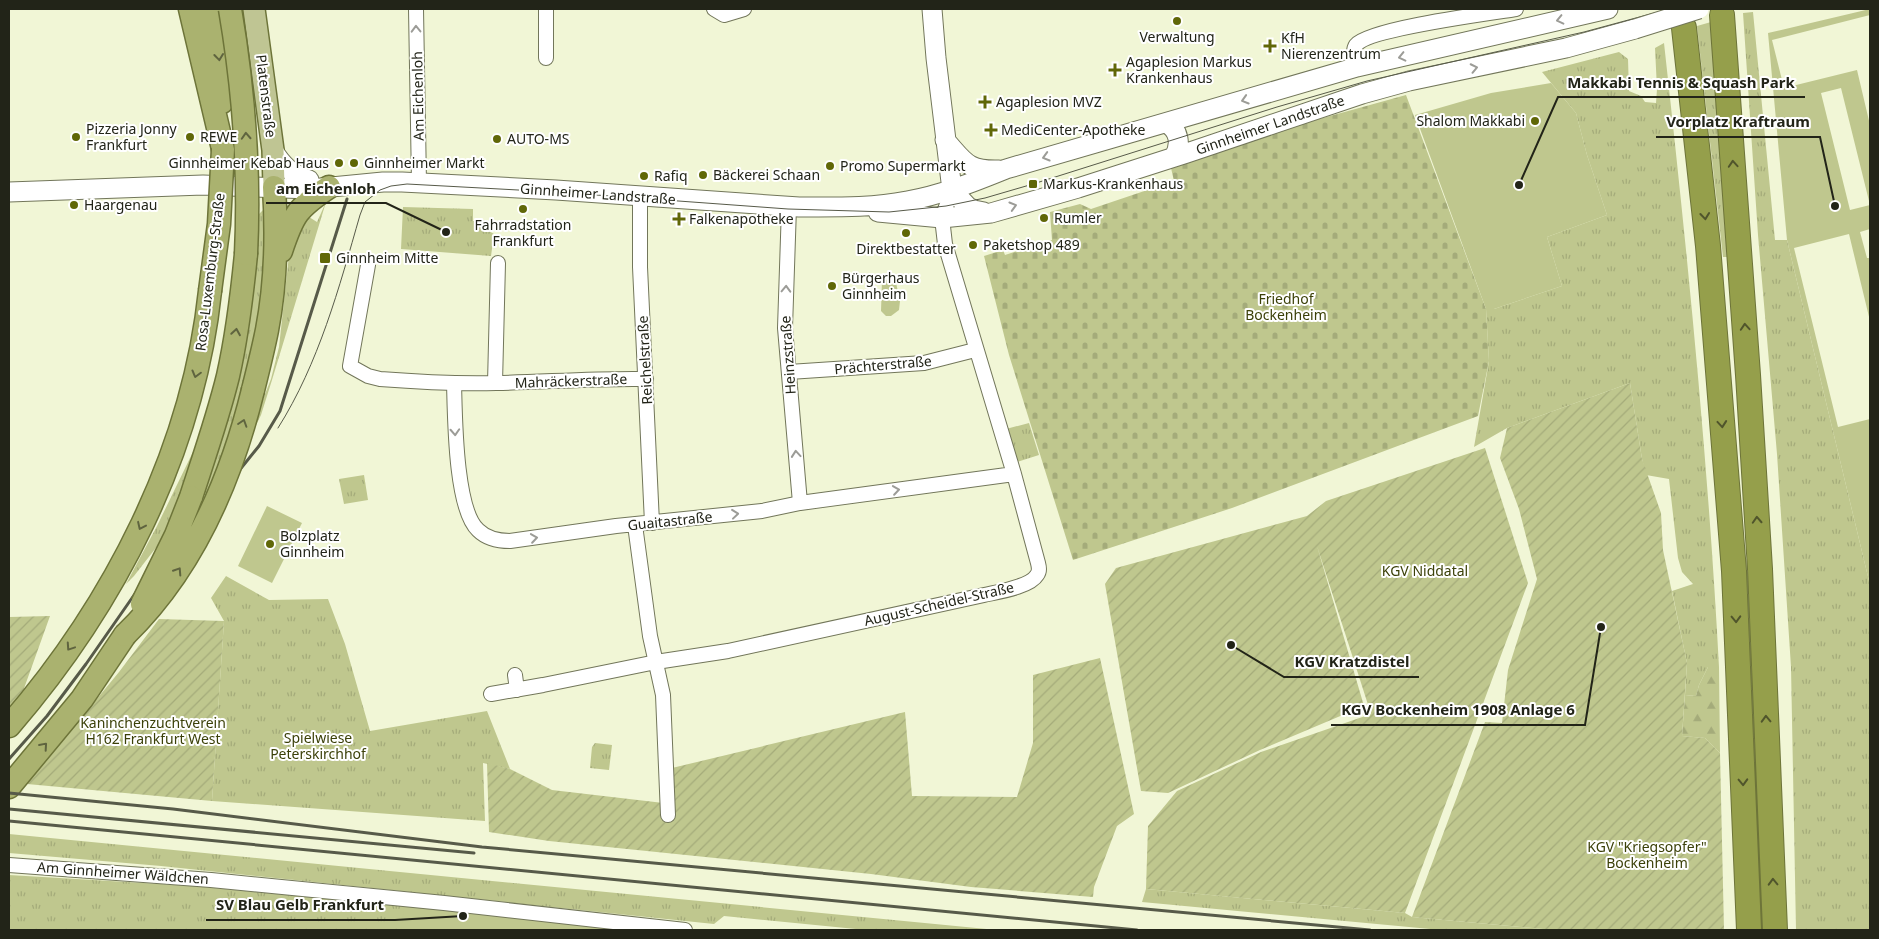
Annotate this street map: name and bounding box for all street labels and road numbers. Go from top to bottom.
street label: Am Eichenloh [407,51,428,141]
street label: Platenstraße [252,53,281,139]
street label: Ginnheimer Landstraße [1193,90,1347,159]
street label: Ginnheimer Landstraße [520,179,677,208]
street label: Rosa-Luxemburg-Straße [190,192,229,352]
street label: Reichelstraße [633,315,656,405]
street label: Heinzstraße [775,315,800,395]
street label: Prächterstraße [833,351,933,378]
street label: Mahräckerstraße [515,369,628,392]
street label: Guaitastraße [627,507,713,534]
street label: August-Scheidel-Straße [862,577,1016,630]
street label: Am Ginnheimer Wäldchen [37,857,210,888]

